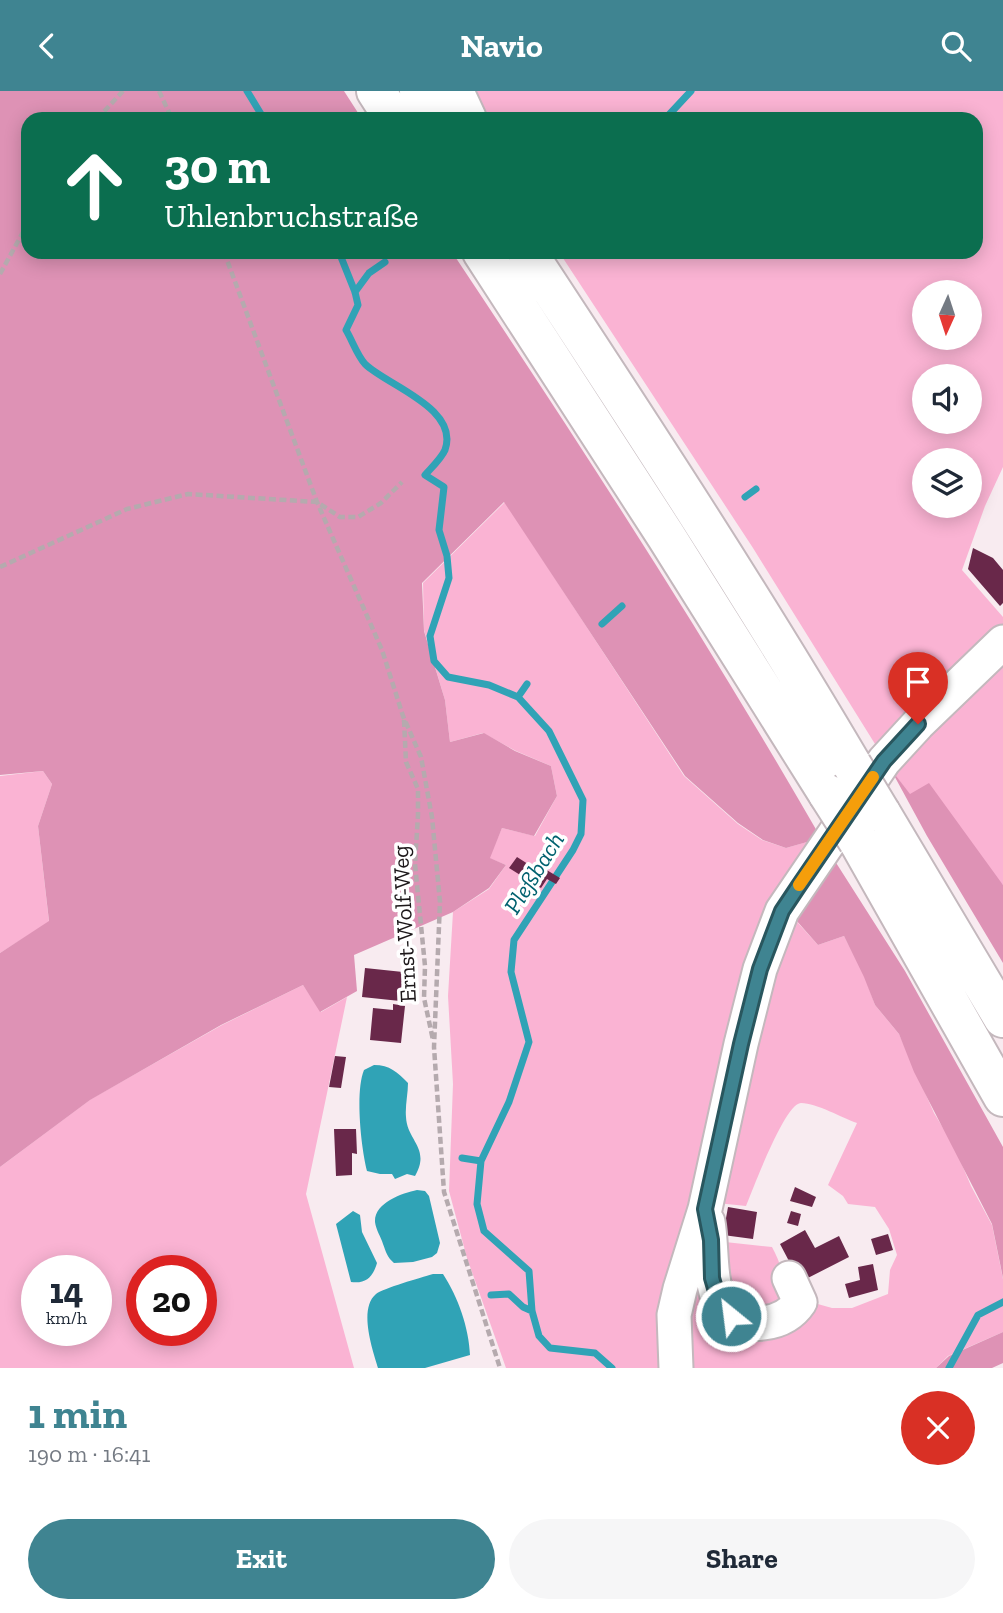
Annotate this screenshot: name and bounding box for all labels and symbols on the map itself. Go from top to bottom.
north arrow [912,280,982,350]
pin [888,652,948,724]
water label: Pleßbach [497,826,570,919]
street label: Ernst-Wolf-Weg [386,844,422,1003]
speed limit sign: 20 [126,1255,217,1346]
position arrow [694,1279,768,1353]

